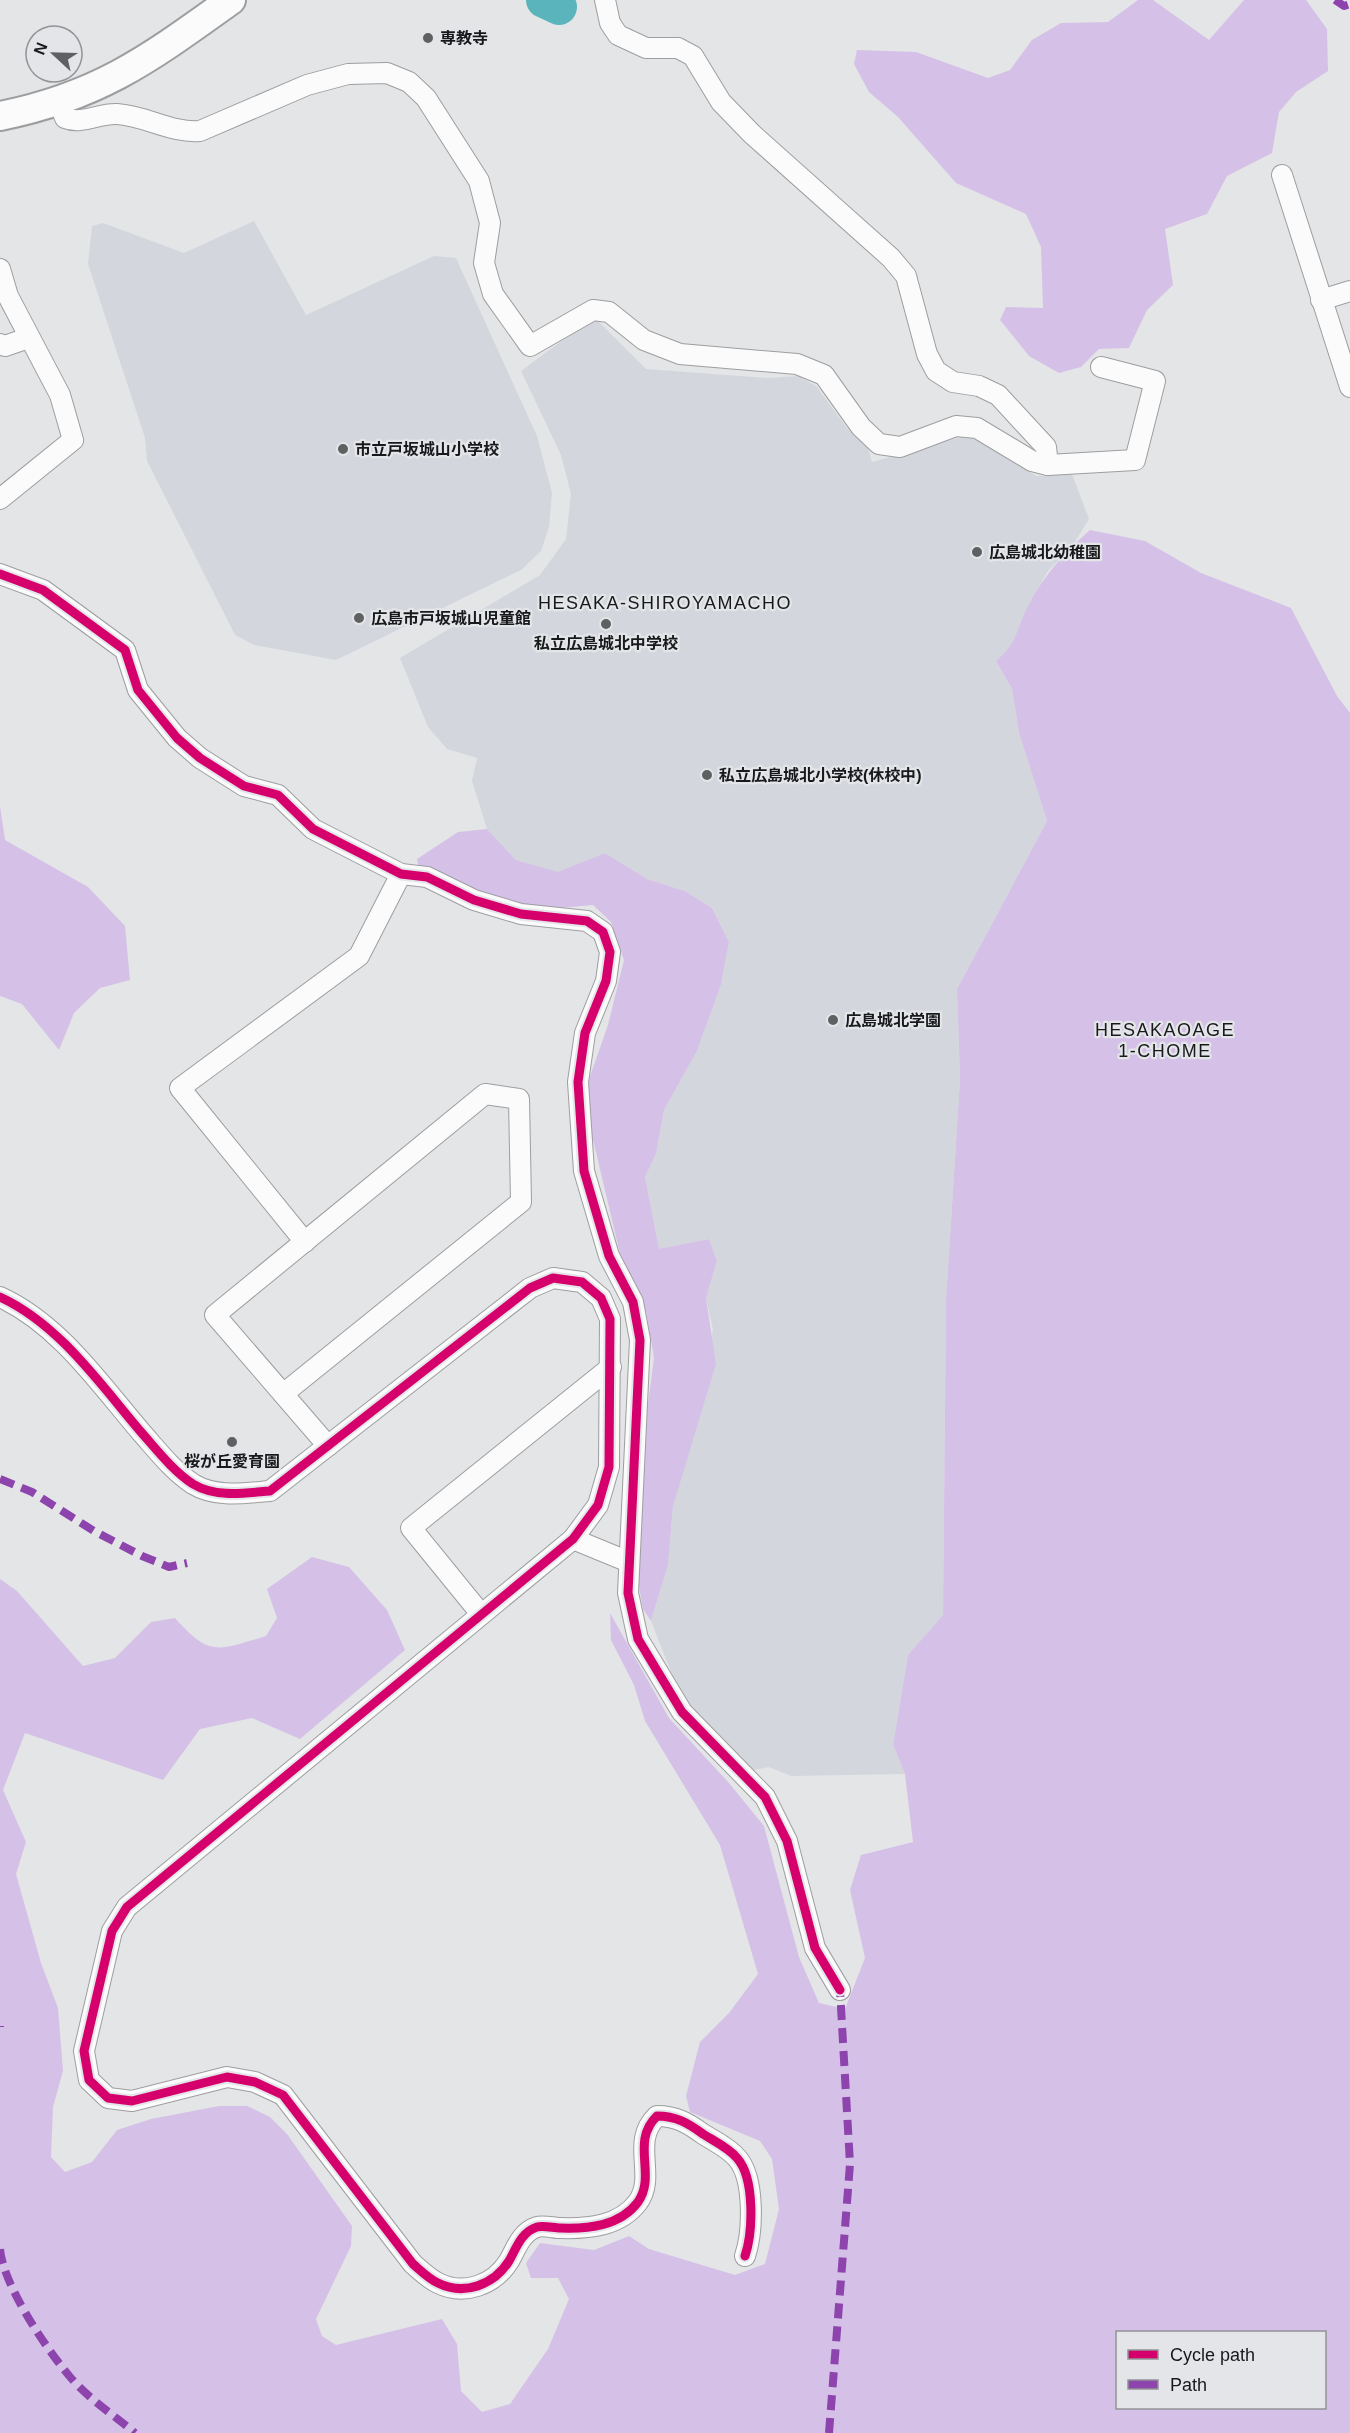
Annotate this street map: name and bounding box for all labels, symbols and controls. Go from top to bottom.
north arrow [24,24,84,84]
place label: 専教寺 [440,30,488,47]
marker: 専教寺 [421,31,435,45]
text: N [31,40,51,57]
place label: 市立戸坂城山小学校 [355,440,499,458]
marker: 市立戸坂城山小学校 [336,442,350,456]
place label: 広島城北幼稚園 [989,543,1101,561]
marker: 広島城北幼稚園 [970,545,984,559]
district label: HESAKA-SHIROYAMACHO [538,593,792,613]
place label: 広島市戸坂城山児童館 [371,609,531,627]
marker: 広島市戸坂城山児童館 [352,611,366,625]
marker: 私立広島城北中学校 [599,617,613,631]
place label: 私立広島城北中学校 [534,634,678,652]
place label: 私立広島城北小学校(休校中) [719,766,922,784]
marker: 私立広島城北小学校(休校中) [700,768,714,782]
place label: 広島城北学園 [845,1011,941,1029]
marker: 広島城北学園 [826,1013,840,1027]
district label: HESAKAOAGE 1-CHOME [1095,1020,1235,1061]
marker: 桜が丘愛育園 [225,1435,239,1449]
place label: 桜が丘愛育園 [184,1453,280,1470]
legend [1116,2331,1326,2409]
text: Cycle path [1170,2345,1255,2365]
text: Path [1170,2375,1207,2395]

